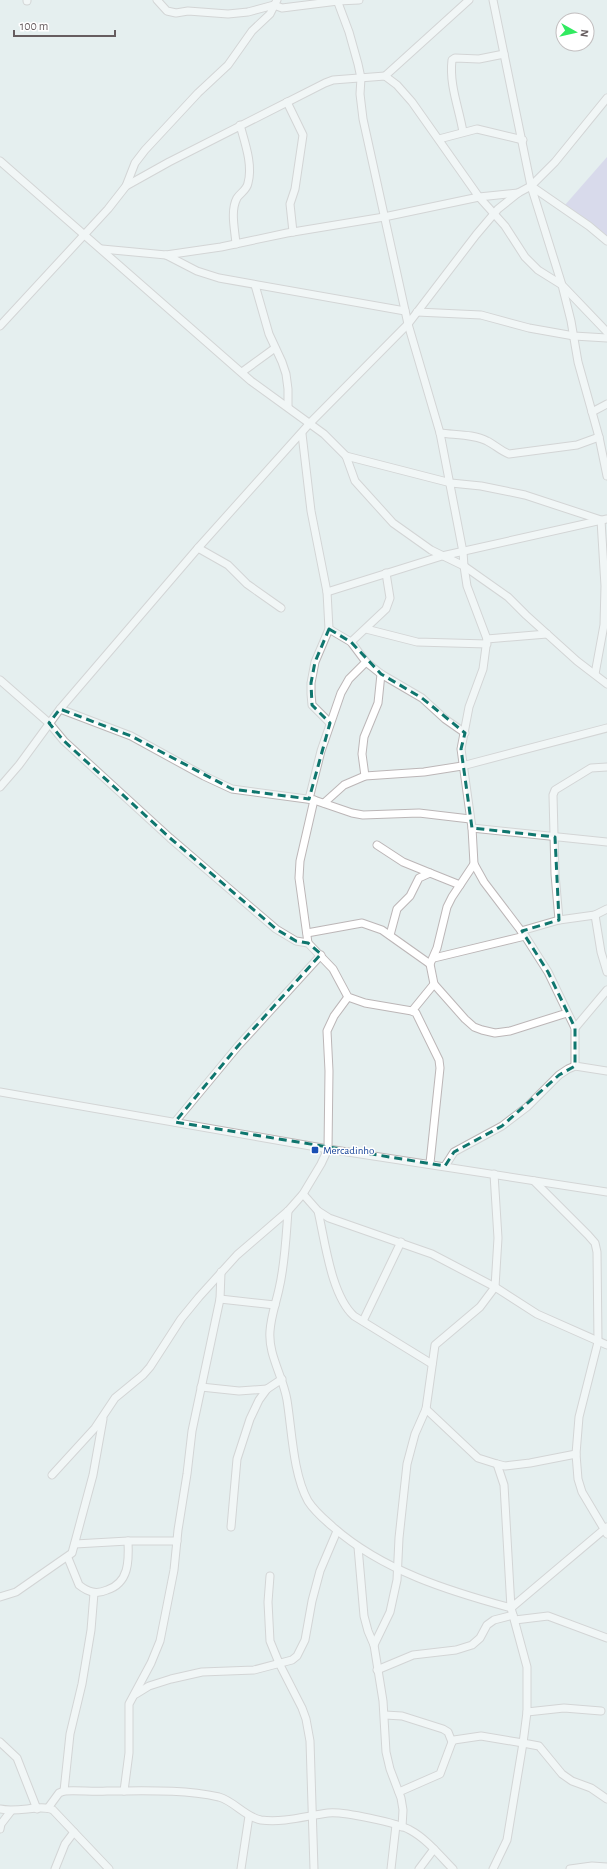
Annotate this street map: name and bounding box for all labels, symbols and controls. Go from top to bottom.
scale bar [14,12,115,38]
north arrow [555,12,595,52]
text: 100 m [20,20,48,32]
text: N [578,29,590,38]
marker: Mercadinho [310,1145,320,1155]
place label: Mercadinho [323,1145,374,1156]

